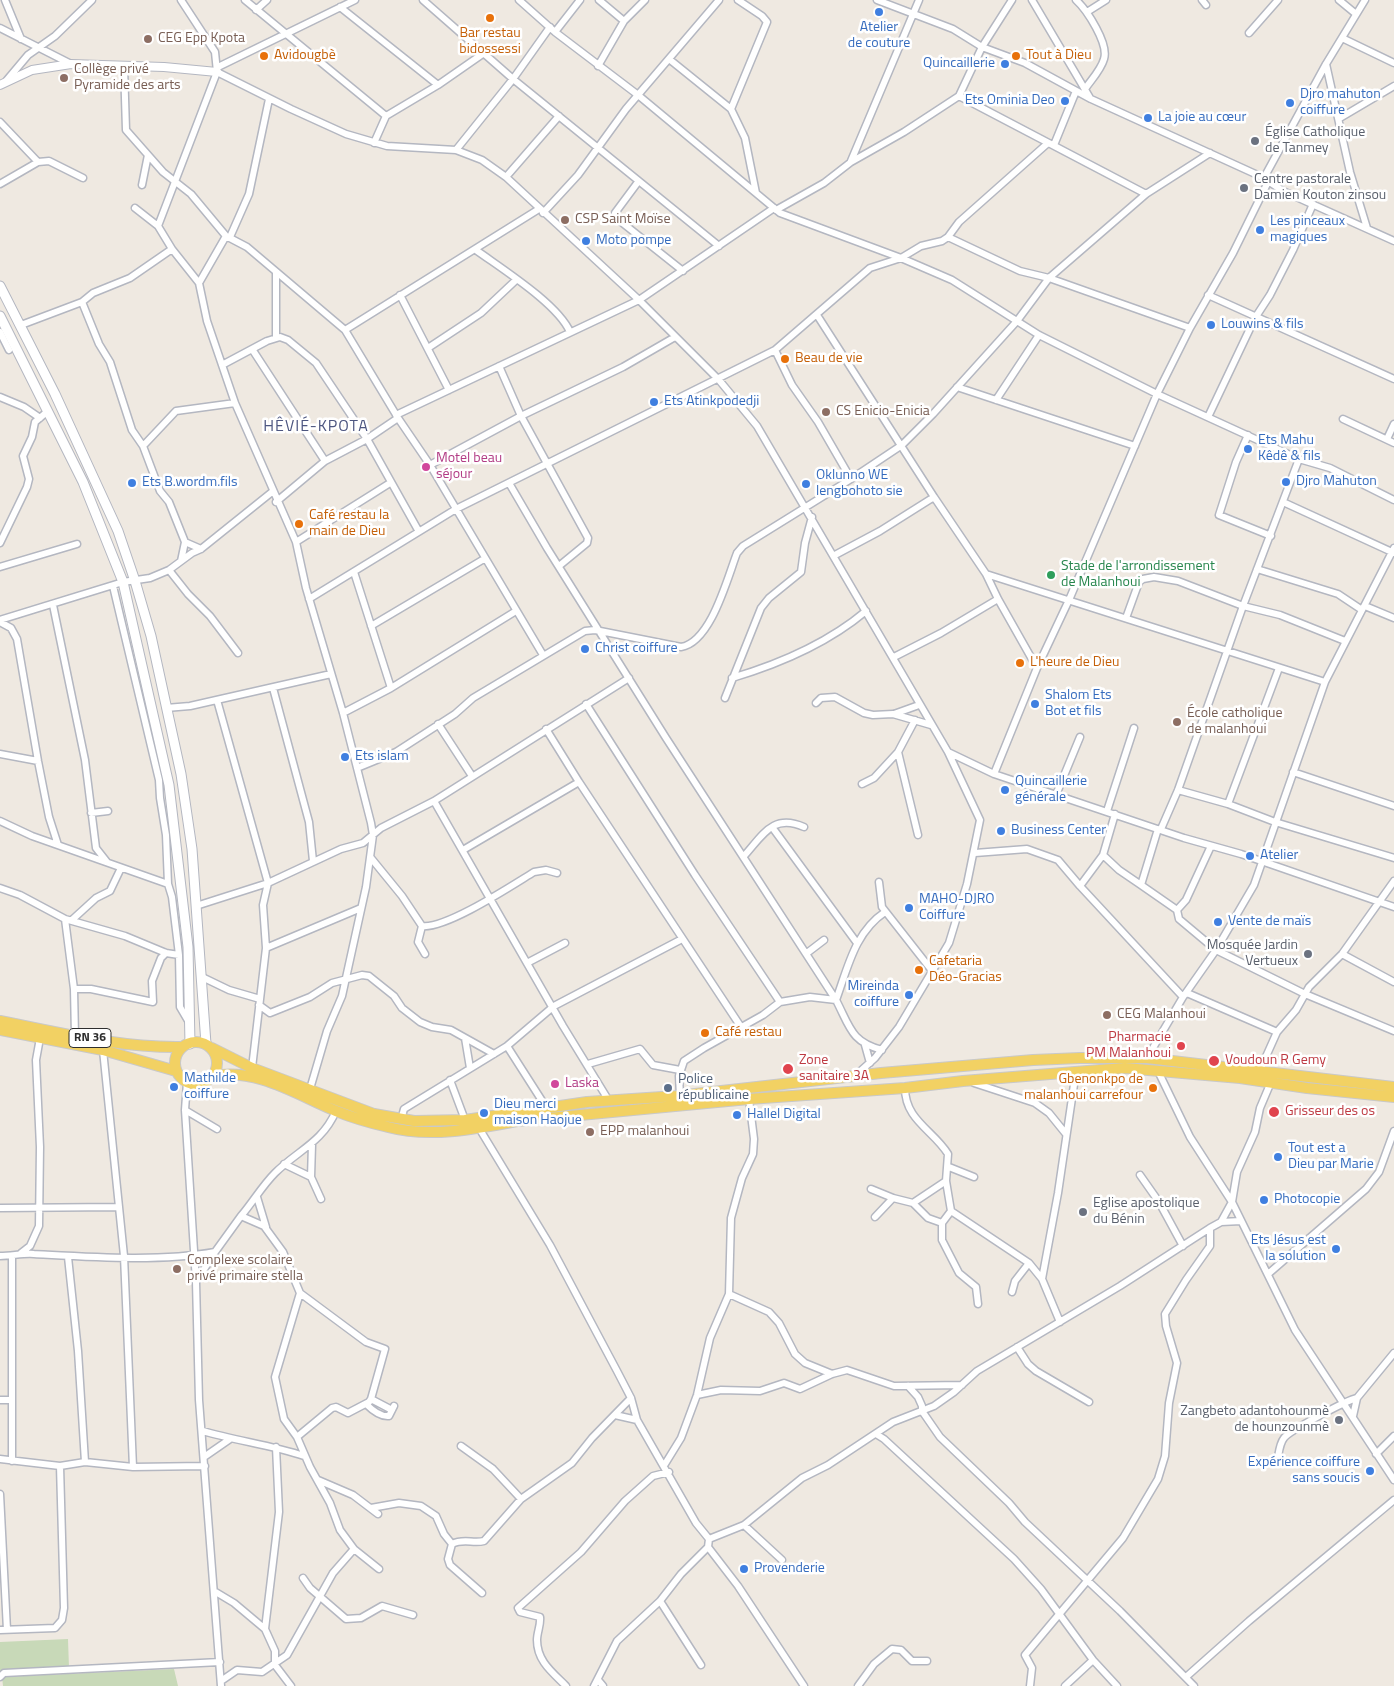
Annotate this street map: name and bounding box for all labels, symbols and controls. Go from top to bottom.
marker: Atelier de couture [873,6,885,18]
marker: Bar restau bidossessi [484,12,496,24]
place label: Atelier de couture [848,20,910,52]
place label: Bar restau bidossessi [459,26,521,58]
place label: CEG Epp Kpota [158,31,245,47]
marker: CEG Epp Kpota [142,33,154,45]
place label: Avidougbè [274,48,336,64]
place label: Tout à Dieu [1026,48,1092,64]
marker: Avidougbè [258,50,270,62]
marker: Tout à Dieu [1010,50,1022,62]
place label: Quincaillerie [923,56,995,72]
marker: Quincaillerie [999,58,1011,70]
place label: Collège privé Pyramide des arts [74,62,181,94]
marker: Collège privé Pyramide des arts [58,72,70,84]
place label: Djro mahuton coiffure [1300,87,1381,120]
place label: Ets Ominia Deo [965,93,1055,109]
marker: Ets Ominia Deo [1059,95,1071,107]
marker: Djro mahuton coiffure [1284,97,1296,109]
place label: La joie au cœur [1158,110,1246,126]
marker: La joie au cœur [1142,112,1154,124]
place label: Église Catholique de Tanmey [1265,125,1365,158]
marker: Église Catholique de Tanmey [1249,135,1261,147]
place label: Centre pastorale Damien Kouton zinsou [1254,172,1386,204]
marker: Centre pastorale Damien Kouton zinsou [1238,182,1250,194]
place label: CSP Saint Moïse [575,212,670,228]
marker: CSP Saint Moïse [559,214,571,226]
place label: Les pinceaux magiques [1270,214,1345,246]
marker: Les pinceaux magiques [1254,224,1266,236]
place label: Moto pompe [596,233,671,249]
marker: Moto pompe [580,235,592,247]
place label: Louwins & fils [1221,317,1303,333]
marker: Louwins & fils [1205,319,1217,331]
place label: Beau de vie [795,351,863,367]
marker: Beau de vie [779,353,791,365]
place label: Ets Atinkpodedji [664,394,759,410]
marker: Ets Atinkpodedji [648,396,660,408]
place label: CS Enicio-Enicia [836,404,930,420]
marker: CS Enicio-Enicia [820,406,832,418]
district label: HÊVIÉ-KPOTA [262,417,370,437]
place label: Ets Mahu Kêdê & fils [1258,433,1321,466]
marker: Ets Mahu Kêdê & fils [1242,443,1254,455]
place label: Motel beau séjour [436,451,502,484]
marker: Motel beau séjour [420,461,432,473]
place label: Oklunno WE lengbohoto sie [816,468,903,501]
place label: Djro Mahuton [1296,474,1377,490]
place label: Ets B.wordm.fils [142,475,238,491]
marker: Djro Mahuton [1280,476,1292,488]
marker: Ets B.wordm.fils [126,477,138,489]
marker: Oklunno WE lengbohoto sie [800,478,812,490]
place label: Café restau la main de Dieu [309,508,389,540]
marker: Café restau la main de Dieu [293,518,305,530]
place label: Stade de l'arrondissement de Malanhoui [1061,559,1215,592]
marker: Stade de l'arrondissement de Malanhoui [1045,569,1057,581]
place label: Christ coiffure [595,641,678,657]
marker: Christ coiffure [579,643,591,655]
place label: L'heure de Dieu [1030,655,1119,671]
marker: L'heure de Dieu [1014,657,1026,669]
place label: Shalom Ets Bot et fils [1045,688,1112,720]
marker: Shalom Ets Bot et fils [1029,698,1041,710]
place label: École catholique de malanhoui [1187,706,1283,739]
marker: École catholique de malanhoui [1171,716,1183,728]
place label: Ets islam [355,749,409,765]
marker: Ets islam [339,751,351,763]
place label: Quincaillerie générale [1015,774,1087,806]
marker: Quincaillerie générale [999,784,1011,796]
place label: Business Center [1011,823,1106,839]
marker: Business Center [995,825,1007,837]
place label: Atelier [1260,848,1298,864]
marker: Atelier [1244,850,1256,862]
place label: MAHO-DJRO Coiffure [919,892,995,924]
marker: MAHO-DJRO Coiffure [903,902,915,914]
place label: Vente de maïs [1228,914,1311,930]
marker: Vente de maïs [1212,916,1224,928]
place label: Mosquée Jardin Vertueux [1207,938,1298,970]
marker: Mosquée Jardin Vertueux [1302,948,1314,960]
place label: Cafetaria Déo-Gracias [929,954,1002,986]
marker: Cafetaria Déo-Gracias [913,964,925,976]
place label: Mireinda coiffure [847,979,899,1012]
marker: Mireinda coiffure [903,989,915,1001]
place label: CEG Malanhoui [1117,1007,1206,1023]
marker: CEG Malanhoui [1101,1009,1113,1021]
place label: Café restau [715,1025,782,1041]
marker: Café restau [699,1027,711,1039]
road number: RN 36 [69,1028,111,1048]
place label: Pharmacie PM Malanhoui [1086,1030,1171,1062]
marker: Pharmacie PM Malanhoui [1175,1040,1187,1052]
place label: Zone sanitaire 3A [799,1053,869,1086]
place label: Voudoun R Gemy [1225,1053,1326,1069]
marker: Voudoun R Gemy [1207,1054,1221,1068]
marker: Zone sanitaire 3A [781,1062,795,1076]
place label: Mathilde coiffure [184,1071,236,1104]
place label: Police républicaine [678,1072,749,1104]
place label: Gbenonkpo de malanhoui carrefour [1024,1072,1143,1104]
place label: Laska [565,1076,599,1092]
marker: Laska [549,1078,561,1090]
marker: Mathilde coiffure [168,1081,180,1093]
marker: Police républicaine [662,1082,674,1094]
marker: Gbenonkpo de malanhoui carrefour [1147,1082,1159,1094]
place label: Dieu merci maison Haojue [494,1097,582,1130]
place label: Grisseur des os [1285,1104,1375,1120]
marker: Grisseur des os [1267,1105,1281,1119]
marker: Dieu merci maison Haojue [478,1107,490,1119]
place label: Hallel Digital [747,1107,821,1123]
marker: Hallel Digital [731,1109,743,1121]
place label: EPP malanhoui [600,1124,689,1140]
marker: EPP malanhoui [584,1126,596,1138]
place label: Tout est a Dieu par Marie [1288,1141,1374,1174]
marker: Tout est a Dieu par Marie [1272,1151,1284,1163]
place label: Photocopie [1274,1192,1340,1208]
marker: Photocopie [1258,1194,1270,1206]
place label: Eglise apostolique du Bénin [1093,1196,1199,1228]
marker: Eglise apostolique du Bénin [1077,1206,1089,1218]
place label: Ets Jésus est la solution [1251,1233,1326,1266]
marker: Ets Jésus est la solution [1330,1243,1342,1255]
place label: Complexe scolaire privé primaire stella [187,1253,303,1285]
marker: Complexe scolaire privé primaire stella [171,1263,183,1275]
place label: Zangbeto adantohounmè de hounzounmè [1180,1404,1329,1436]
marker: Zangbeto adantohounmè de hounzounmè [1333,1414,1345,1426]
place label: Expérience coiffure sans soucis [1248,1455,1360,1488]
marker: Expérience coiffure sans soucis [1364,1465,1376,1477]
place label: Provenderie [754,1561,825,1577]
marker: Provenderie [738,1563,750,1575]

